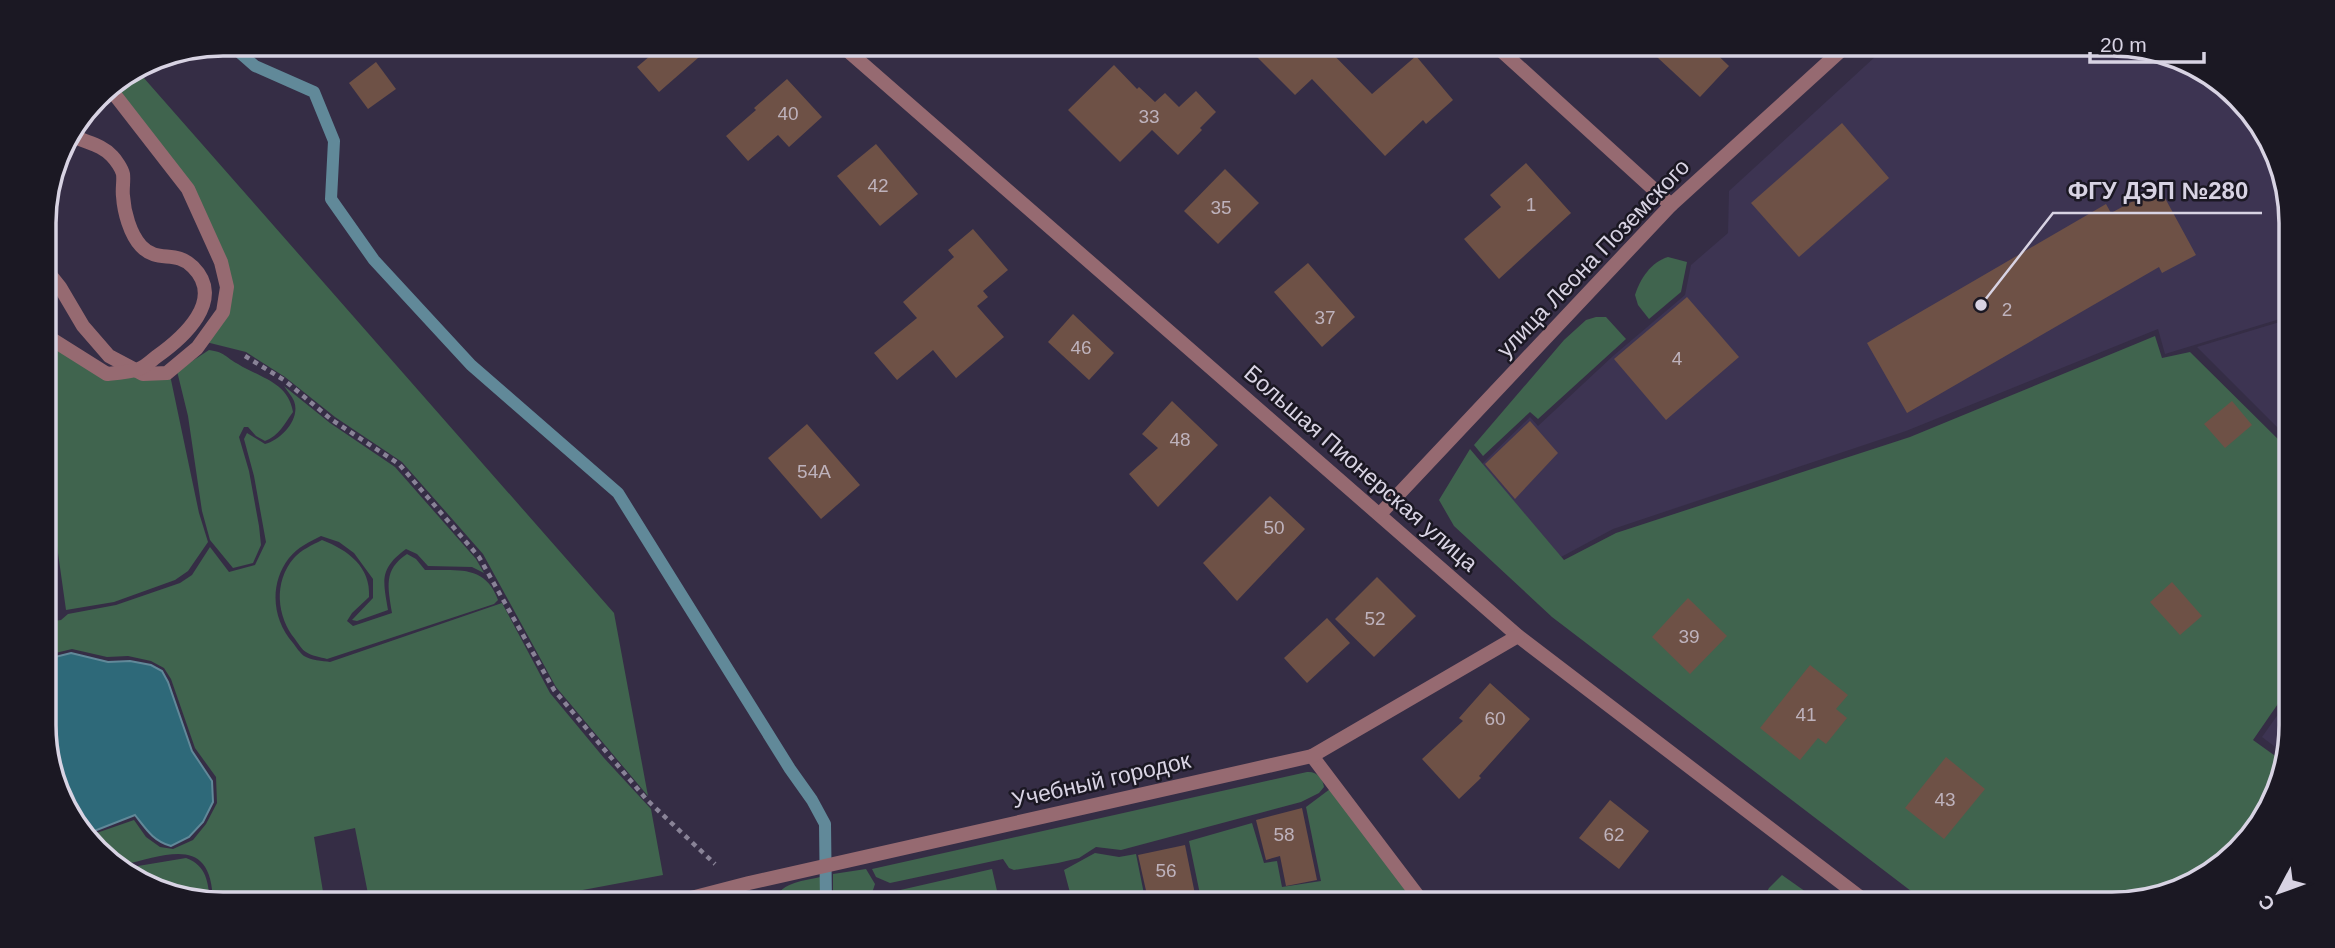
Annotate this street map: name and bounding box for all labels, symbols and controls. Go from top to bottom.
scale bar [2090,21,2204,65]
text: 20 m [2100,33,2147,56]
house number: 40 [777,103,799,124]
house number: 33 [1138,106,1160,127]
street label: улица Леона Поземского [1491,154,1695,362]
callout: ФГУ ДЭП №280 [2053,168,2262,213]
house number: 42 [867,175,889,196]
text: ФГУ ДЭП №280 [2068,177,2248,204]
house number: 1 [1526,194,1536,215]
house number: 35 [1210,197,1232,218]
house number: 2 [2002,299,2012,320]
house number: 37 [1314,307,1336,328]
house number: 46 [1070,337,1092,358]
house number: 4 [1672,348,1683,369]
street label: Большая Пионерская улица [1239,360,1483,576]
house number: 48 [1169,429,1191,450]
house number: 54А [797,461,831,482]
house number: 50 [1263,517,1285,538]
house number: 52 [1364,608,1386,629]
house number: 39 [1678,626,1700,647]
house number: 41 [1795,704,1817,725]
house number: 60 [1484,708,1506,729]
street label: Учебный городок [1009,747,1194,813]
house number: 43 [1934,789,1956,810]
house number: 58 [1273,824,1295,845]
house number: 62 [1603,824,1625,845]
north arrow [2244,857,2314,927]
house number: 56 [1155,860,1177,881]
text: С [2254,891,2279,915]

